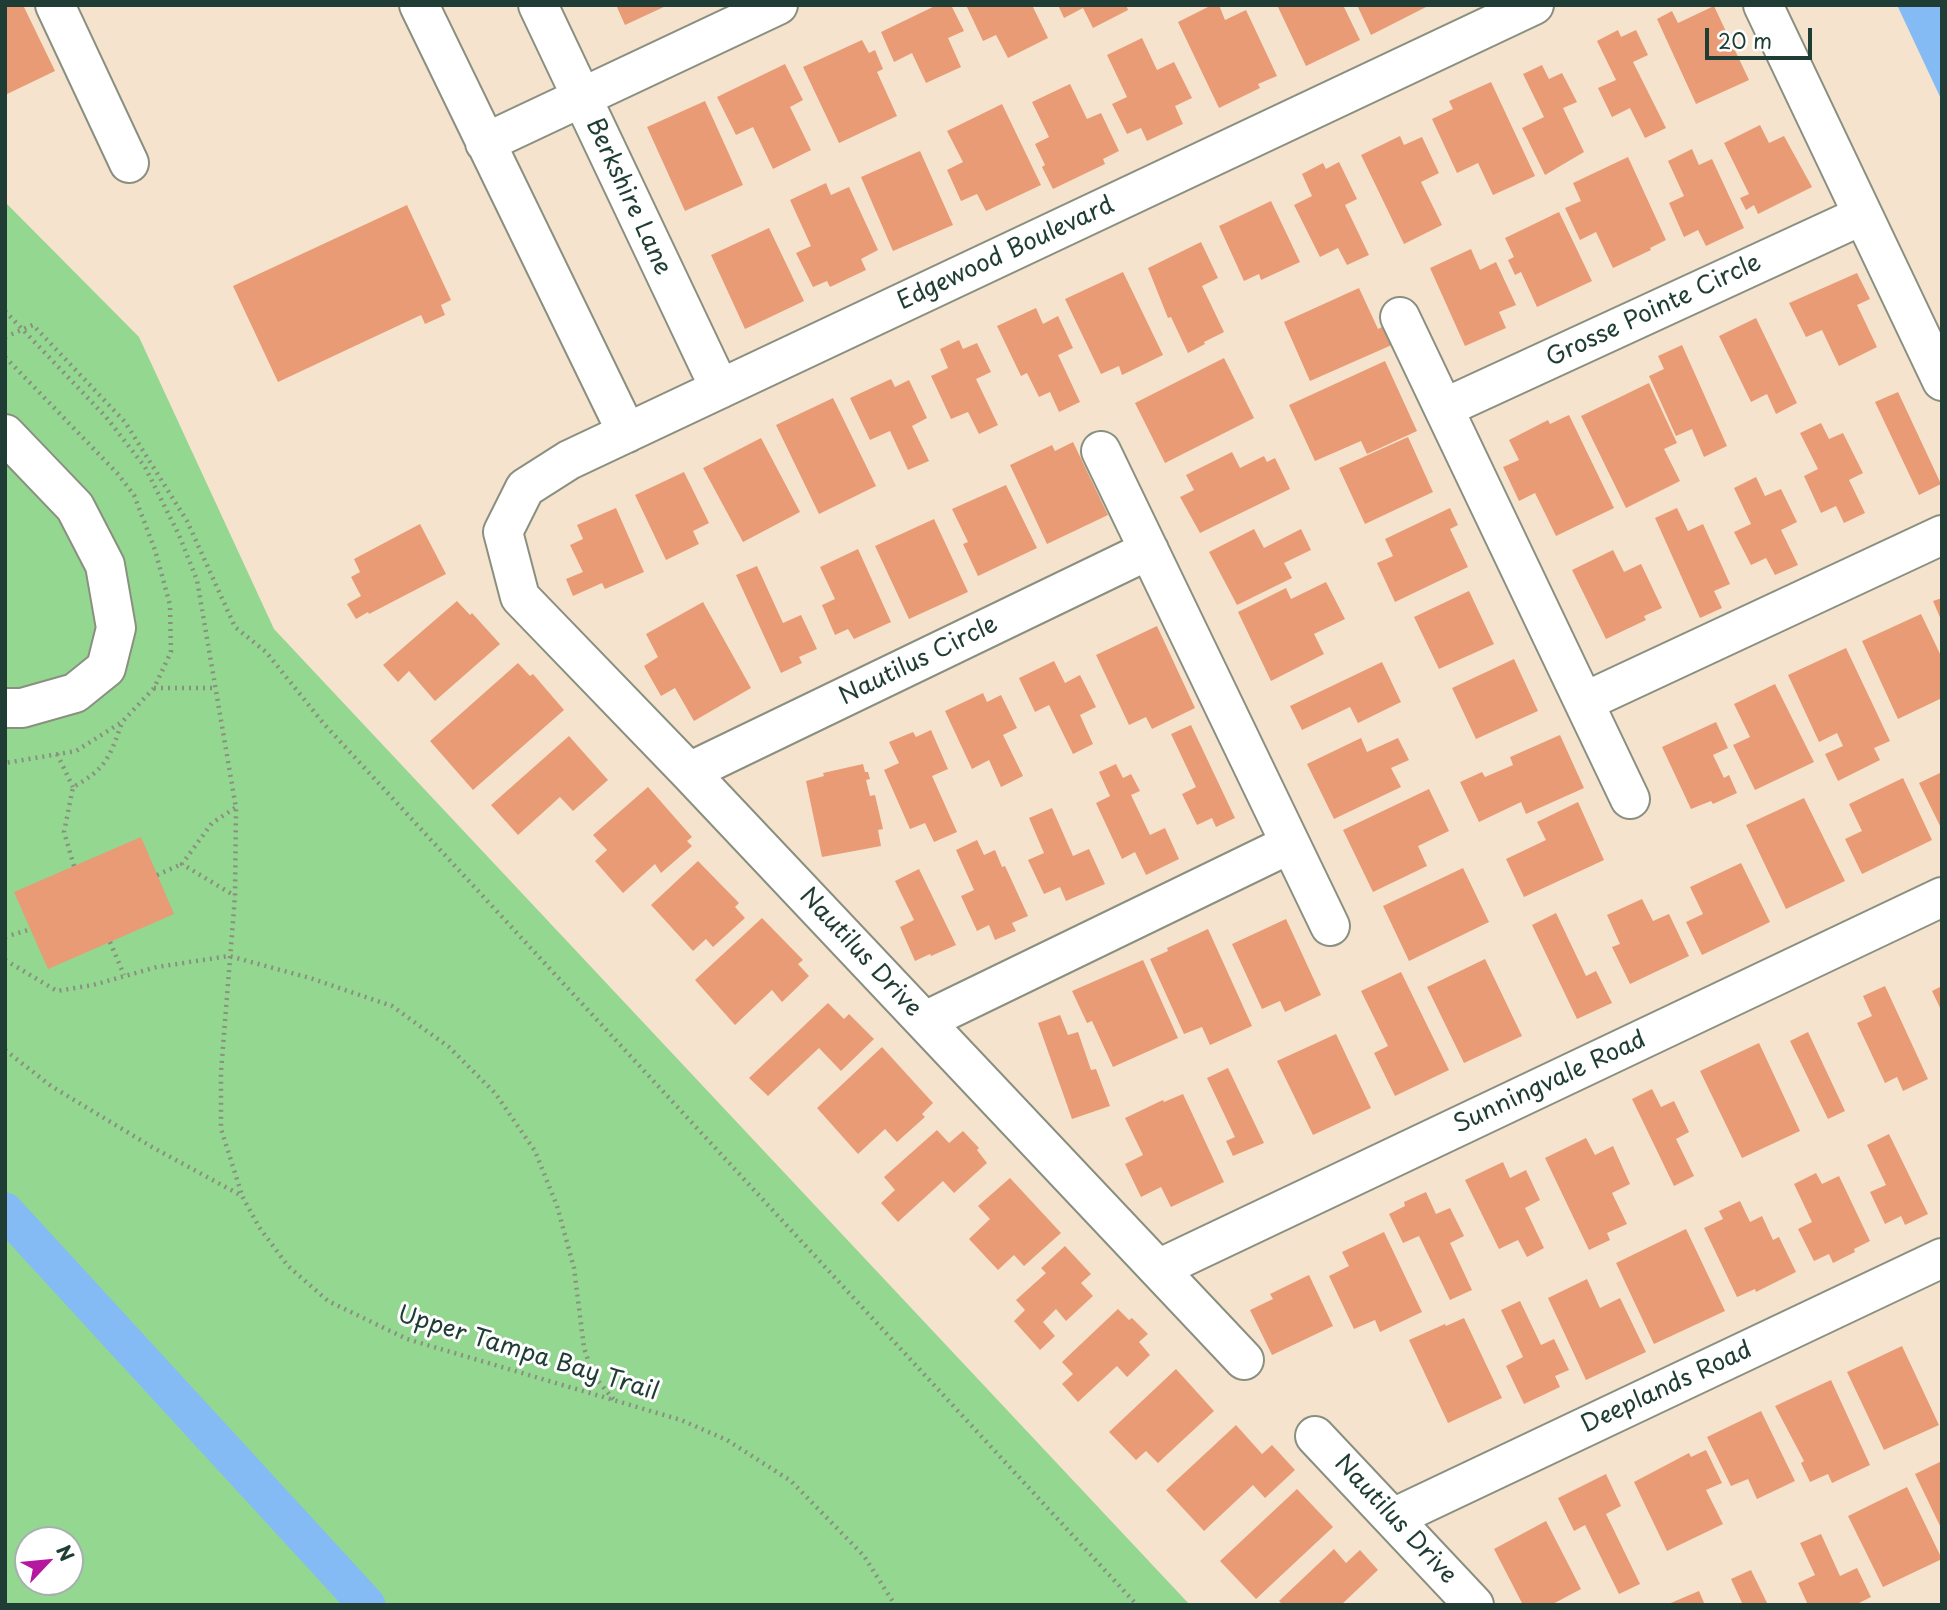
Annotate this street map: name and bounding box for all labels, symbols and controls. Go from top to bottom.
scale bar [1709,14,1816,58]
text: 20 m [1718,24,1772,56]
street label: Berkshire Lane [579,114,677,280]
street label: Edgewood Boulevard [893,191,1119,317]
street label: Grosse Pointe Circle [1542,249,1766,373]
street label: Nautilus Circle [835,610,1003,712]
street label: Nautilus Drive [793,883,927,1023]
street label: Sunningvale Road [1449,1026,1651,1140]
street label: Upper Tampa Bay Trail [394,1301,662,1407]
street label: Deeplands Road [1577,1336,1757,1440]
street label: Nautilus Drive [1328,1450,1462,1590]
north arrow [14,1526,84,1596]
text: N [50,1540,82,1566]

